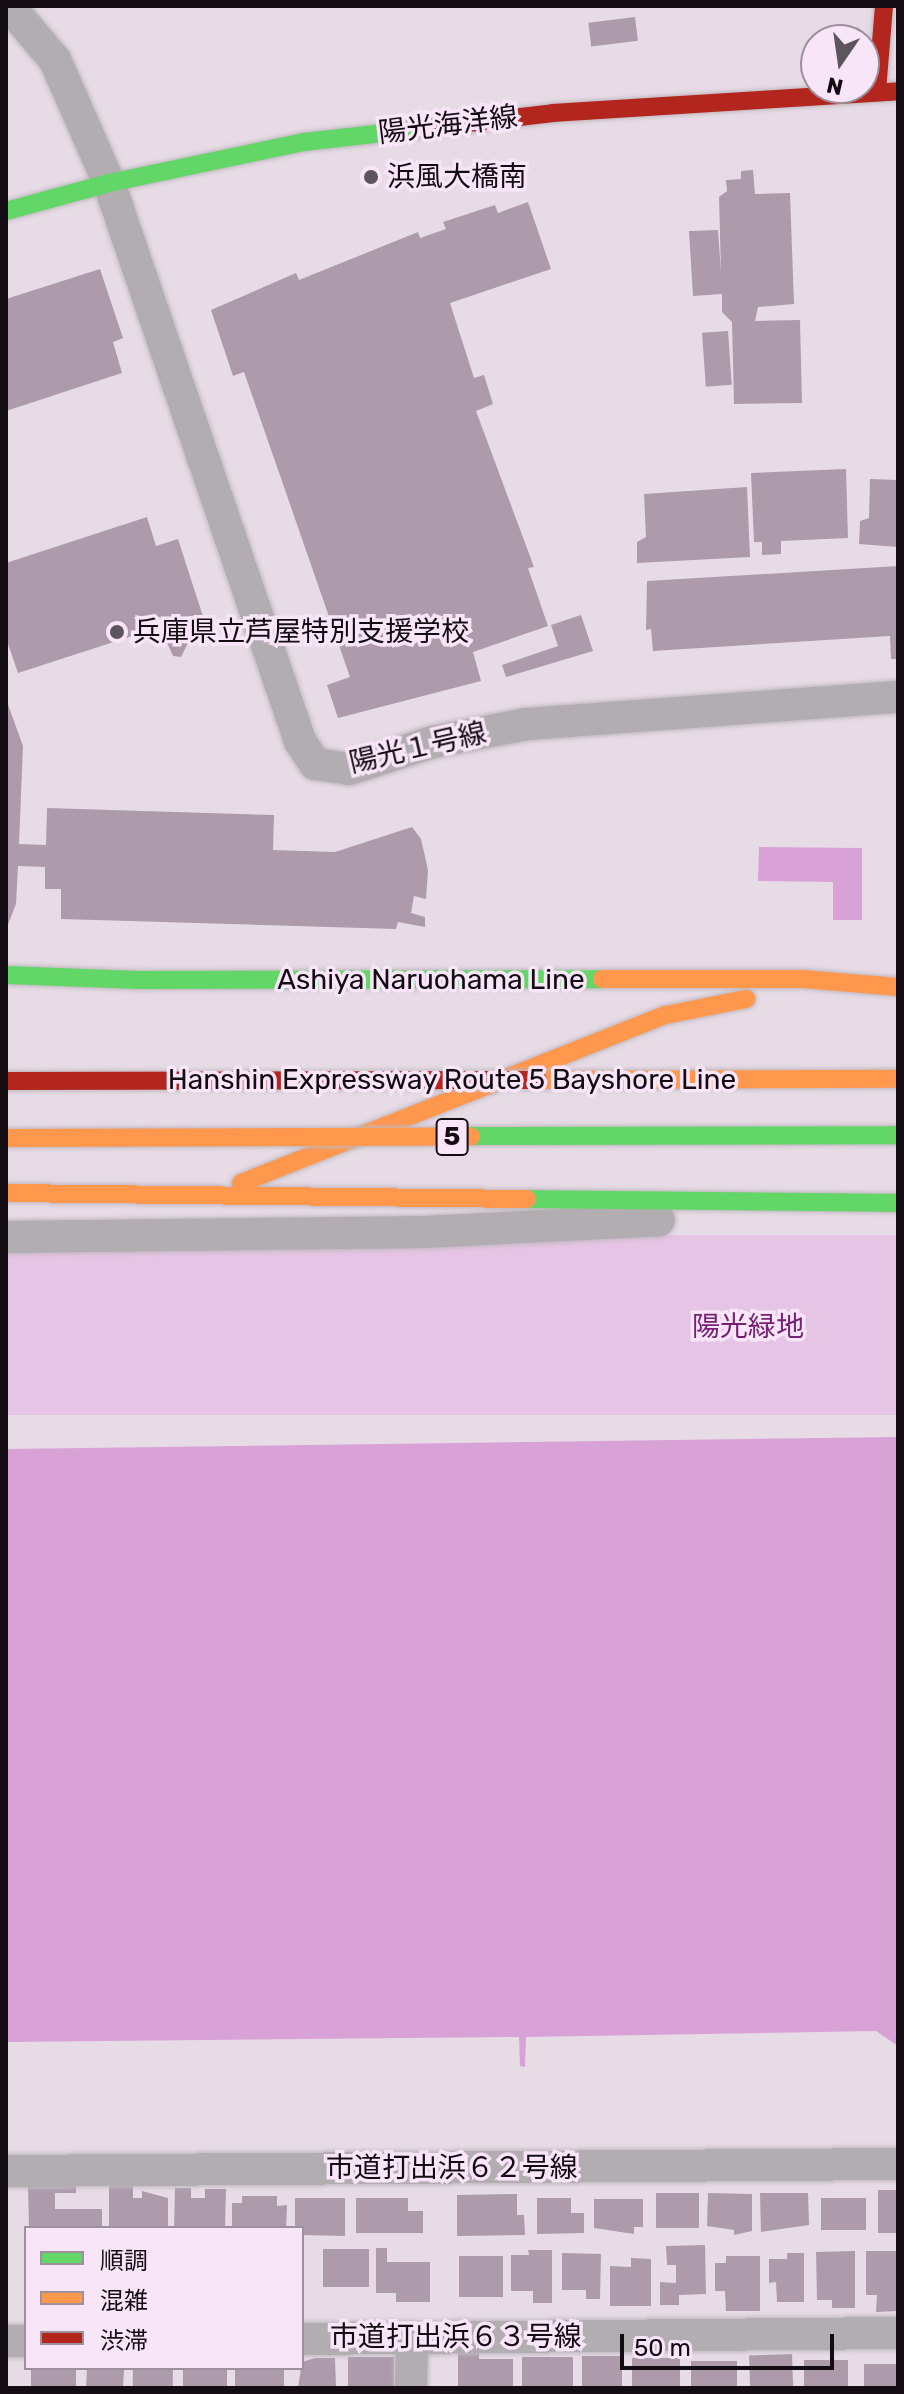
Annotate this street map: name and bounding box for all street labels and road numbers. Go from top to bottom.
street label: 陽光海洋線 [376,100,520,150]
street label: 陽光１号線 [346,716,490,780]
street label: Ashiya Naruohama Line [277,963,585,997]
street label: Hanshin Expressway Route 5 Bayshore Line [167,1063,737,1097]
road number: 5 [434,1115,470,1159]
street label: 市道打出浜６２号線 [326,2151,578,2185]
street label: 市道打出浜６３号線 [330,2320,582,2354]

